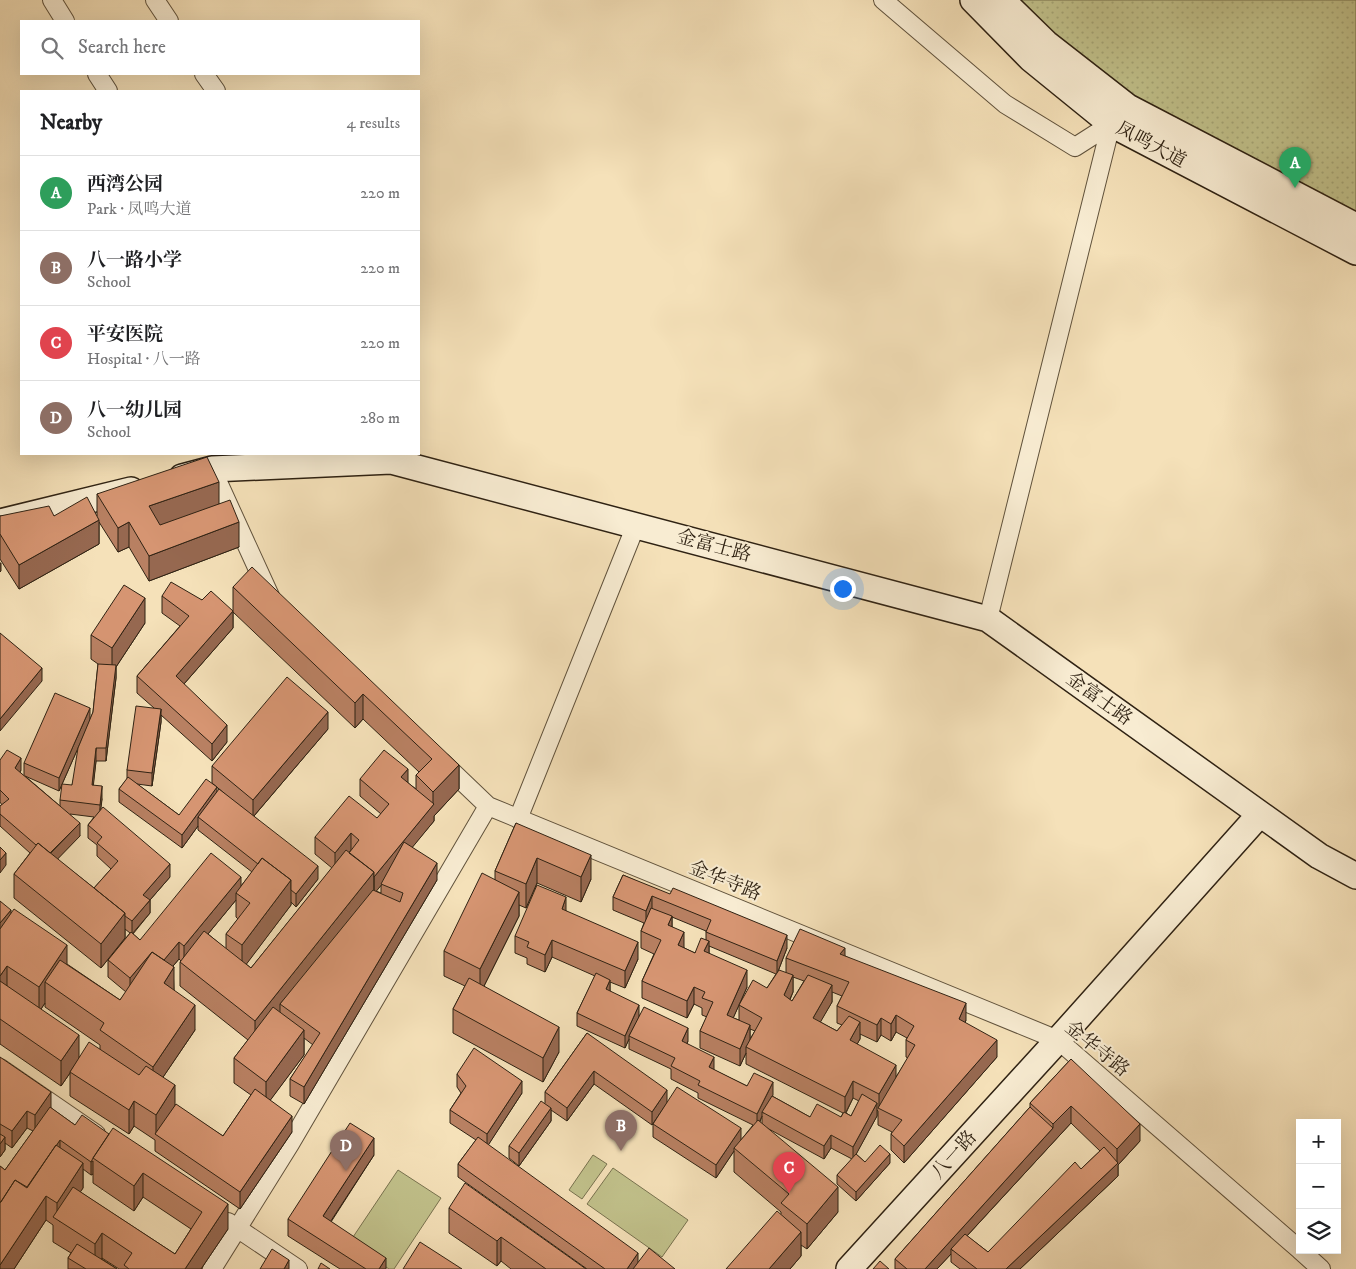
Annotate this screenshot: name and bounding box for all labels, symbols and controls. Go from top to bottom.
search box [20,20,420,75]
icon: search [38,34,66,62]
text: Search here [78,36,166,59]
text: Nearby [40,110,102,136]
text: 4 results [347,113,400,133]
street label: 凤鸣大道 [1112,117,1190,173]
pin: A [1279,147,1311,188]
text: 西湾公园 [87,173,163,196]
text: A [51,183,61,203]
text: 220 m [360,183,400,203]
text: Park · 凤鸣大道 [87,199,192,219]
text: 八一路小学 [87,249,182,272]
text: B [51,258,61,278]
text: 220 m [360,258,400,278]
text: School [87,272,131,292]
text: 平安医院 [87,323,163,346]
text: C [51,333,61,353]
text: 220 m [360,333,400,353]
text: Hospital · 八一路 [87,349,201,369]
text: 八一幼儿园 [87,399,182,422]
text: D [50,408,62,428]
text: 280 m [360,408,400,428]
text: School [87,422,131,442]
street label: 金富士路 [674,525,754,567]
your location [830,576,856,602]
street label: 金富士路 [1061,667,1137,731]
street label: 金华寺路 [685,856,765,906]
street label: 金华寺路 [1060,1016,1134,1082]
pin: B [605,1110,637,1151]
map controls [1296,1119,1341,1254]
button: + [1296,1119,1341,1164]
street label: 八一路 [926,1126,982,1184]
pin: D [330,1130,362,1171]
pin: C [773,1152,805,1193]
button: − [1296,1164,1341,1209]
button: layers [1296,1209,1341,1254]

